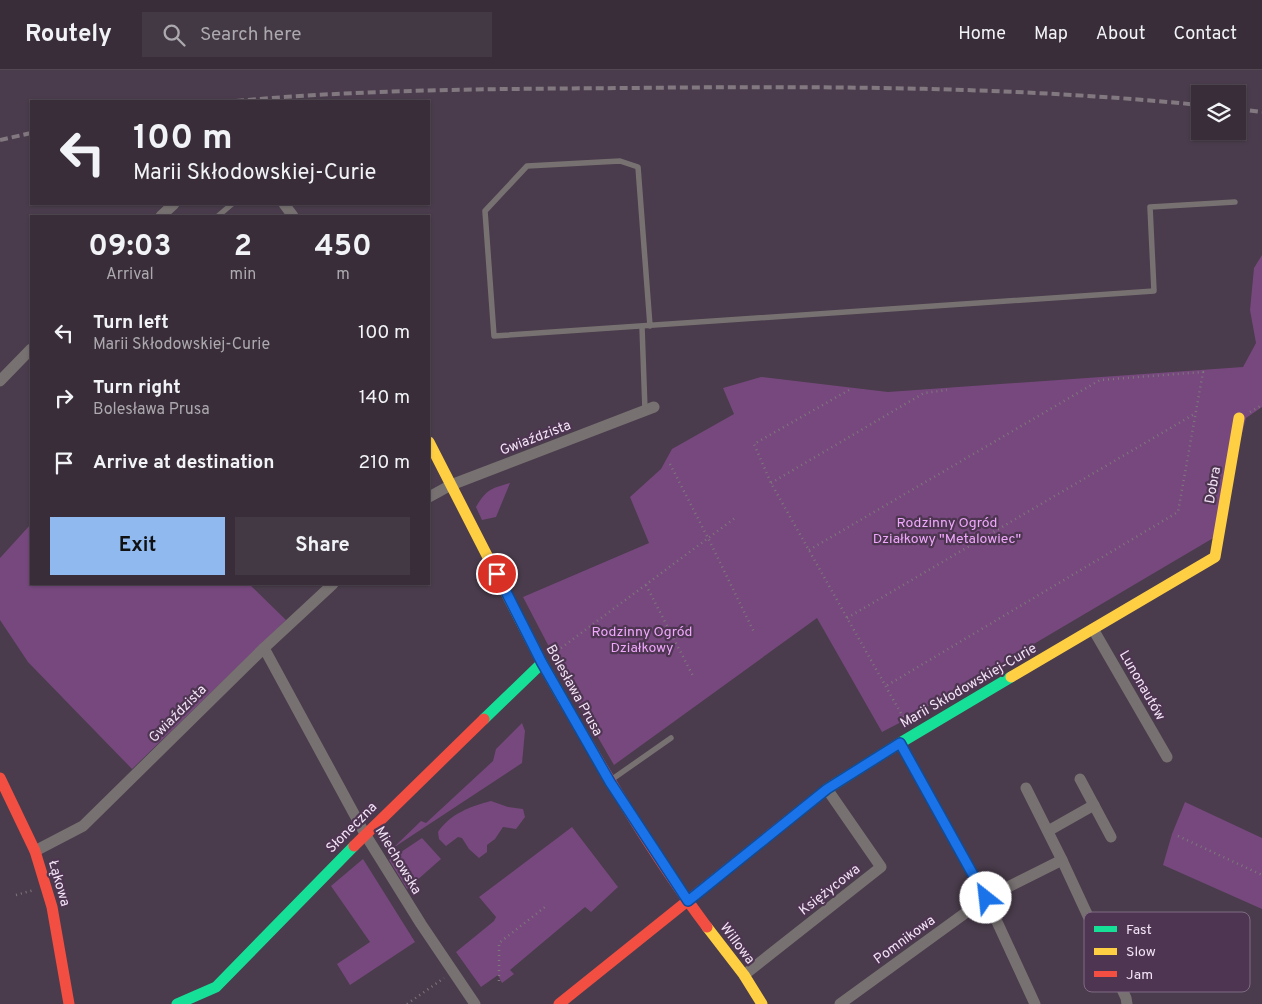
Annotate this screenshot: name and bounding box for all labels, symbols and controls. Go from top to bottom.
search box [142,12,492,57]
text: Routely [25,20,112,50]
icon: search [160,21,188,49]
text: Search here [200,23,301,47]
text: Home [958,23,1006,46]
text: Map [1034,23,1068,46]
text: About [1096,23,1145,46]
text: Contact [1173,23,1237,46]
map controls [1191,85,1246,140]
button: layers [1191,85,1246,140]
text: 100 m [133,117,233,161]
icon: left [50,120,115,185]
text: Marii Skłodowskiej-Curie [133,160,376,187]
text: 09:03 [88,229,171,266]
text: 2 [234,229,252,266]
text: 450 [314,229,372,266]
text: Arrival [106,265,154,285]
text: min [230,265,256,285]
text: m [336,265,350,285]
text: Turn left [93,311,169,335]
icon: left [50,319,78,347]
text: 100 m [358,321,410,345]
text: Marii Skłodowskiej-Curie [93,335,270,355]
text: Turn right [93,376,181,400]
icon: right [50,384,78,412]
text: 140 m [359,386,410,410]
text: Bolesława Prusa [93,400,210,420]
street label: Gwiaździsta [498,417,573,460]
icon: arrive [50,449,78,477]
text: Arrive at destination [93,451,274,475]
text: 210 m [359,451,410,475]
street label: Dobra [1202,465,1225,505]
park label: Rodzinny Ogród Działkowy "Metalowiec" [873,515,1021,548]
button: Exit [50,517,225,575]
button: Share [235,517,410,575]
pin [476,553,518,595]
icon: arrive [483,560,511,588]
park label: Rodzinny Ogród Działkowy [592,624,692,657]
street label: Marii Skłodowskiej-Curie [897,640,1040,732]
street label: Bolesława Prusa [542,642,606,739]
street label: Lunonautów [1115,648,1169,724]
street label: Gwiaździsta [146,682,210,746]
street label: Słoneczna [323,799,381,857]
street label: Miechowska [371,824,425,898]
street label: Łąkowa [44,858,73,908]
street label: Księżycowa [796,861,864,919]
position arrow [959,871,1011,923]
street label: Pomnikowa [871,912,939,968]
legend [1084,912,1250,992]
street label: Willowa [716,920,758,968]
text: Fast [1126,922,1152,939]
text: Slow [1126,944,1156,961]
text: Jam [1126,967,1153,984]

